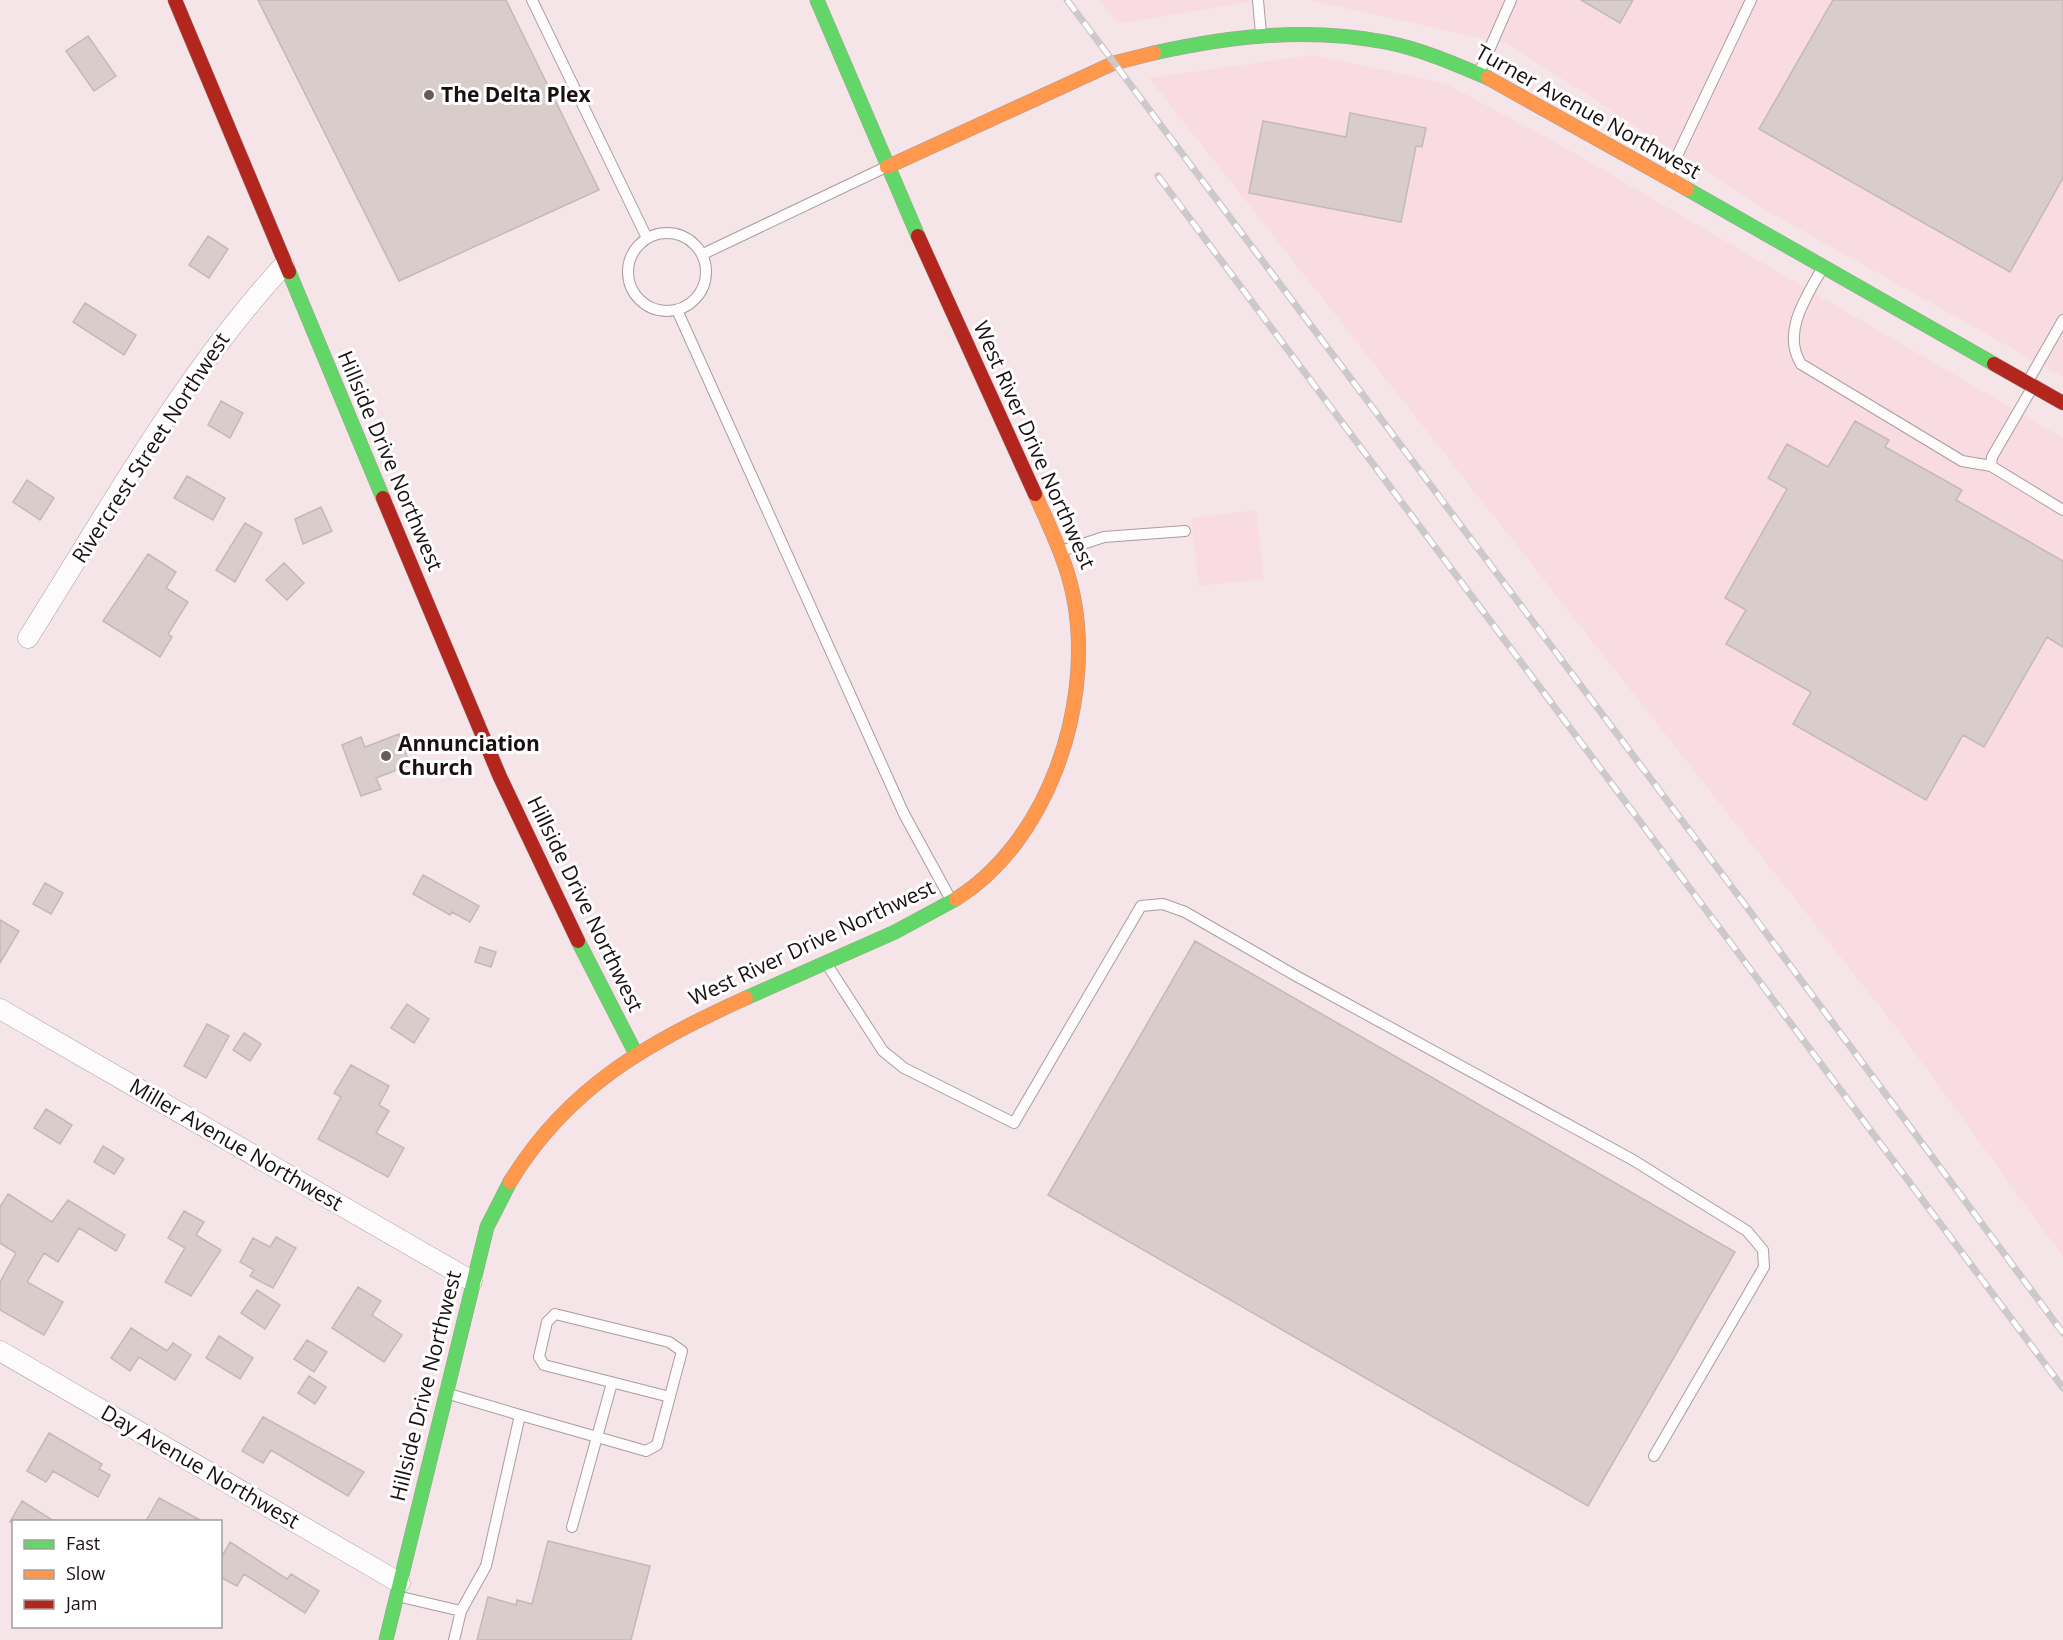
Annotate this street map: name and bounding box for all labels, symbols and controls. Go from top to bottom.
street label: Turner Avenue Northwest [1471,37,1706,185]
place label: The Delta Plex [441,80,591,108]
marker: The Delta Plex [422,88,436,102]
street label: West River Drive Northwest [968,316,1102,573]
street label: Rivercrest Street Northwest [65,327,235,568]
street label: Hillside Drive Northwest [332,346,450,575]
place label: Annunciation Church [398,729,540,781]
marker: Annunciation Church [379,749,393,763]
street label: Hillside Drive Northwest [521,791,650,1016]
street label: West River Drive Northwest [684,873,939,1012]
street label: Miller Avenue Northwest [125,1071,348,1217]
street label: Hillside Drive Northwest [383,1268,467,1504]
street label: Day Avenue Northwest [96,1398,305,1534]
legend [12,1520,222,1628]
text: Fast [66,1531,100,1555]
text: Slow [66,1561,105,1585]
text: Jam [64,1591,98,1615]

